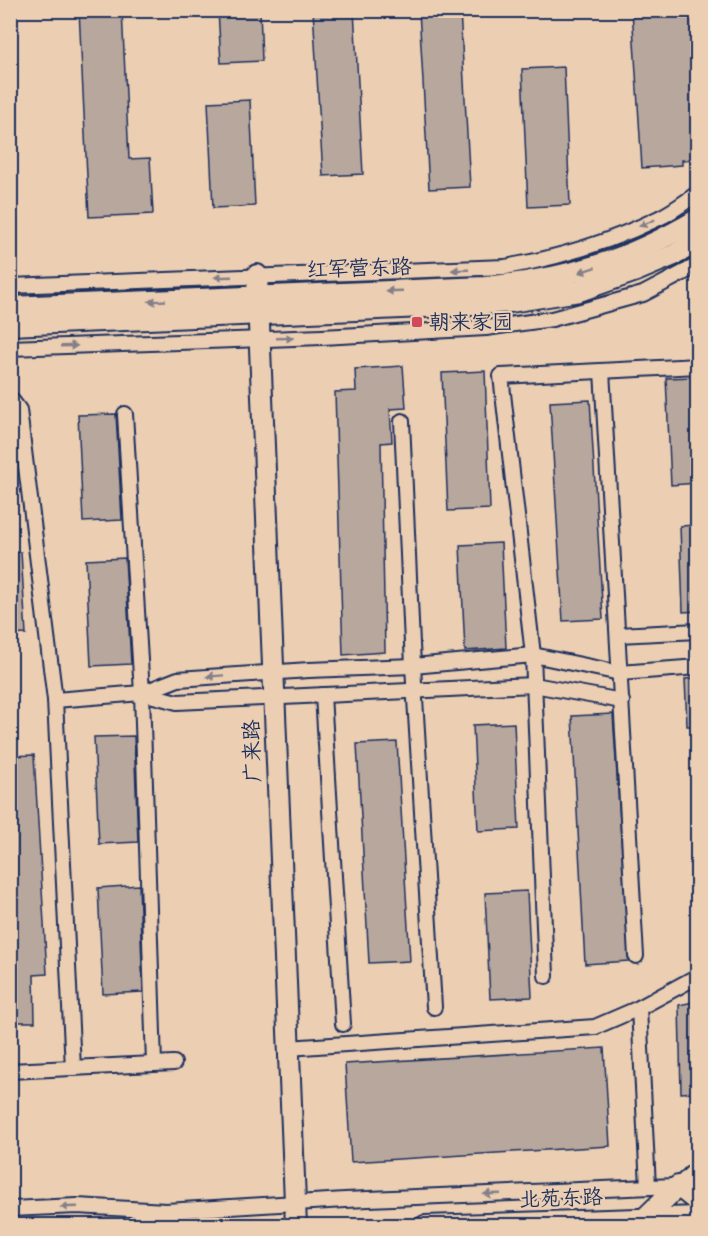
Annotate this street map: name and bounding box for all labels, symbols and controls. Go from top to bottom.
one-way arrow [638,218,656,228]
street label: 红军营东路 [306,252,412,283]
one-way arrow [450,265,469,275]
one-way arrow [578,266,596,275]
one-way arrow [213,272,232,281]
one-way arrow [385,286,404,295]
one-way arrow [148,296,167,305]
place label: 朝来家园 [429,308,513,335]
marker: 朝来家园 [410,315,424,329]
one-way arrow [275,333,294,343]
one-way arrow [59,341,78,350]
one-way arrow [205,672,224,681]
street label: 广来路 [237,719,266,783]
street label: 北苑东路 [519,1183,603,1212]
one-way arrow [483,1189,502,1199]
one-way arrow [59,1202,78,1212]

